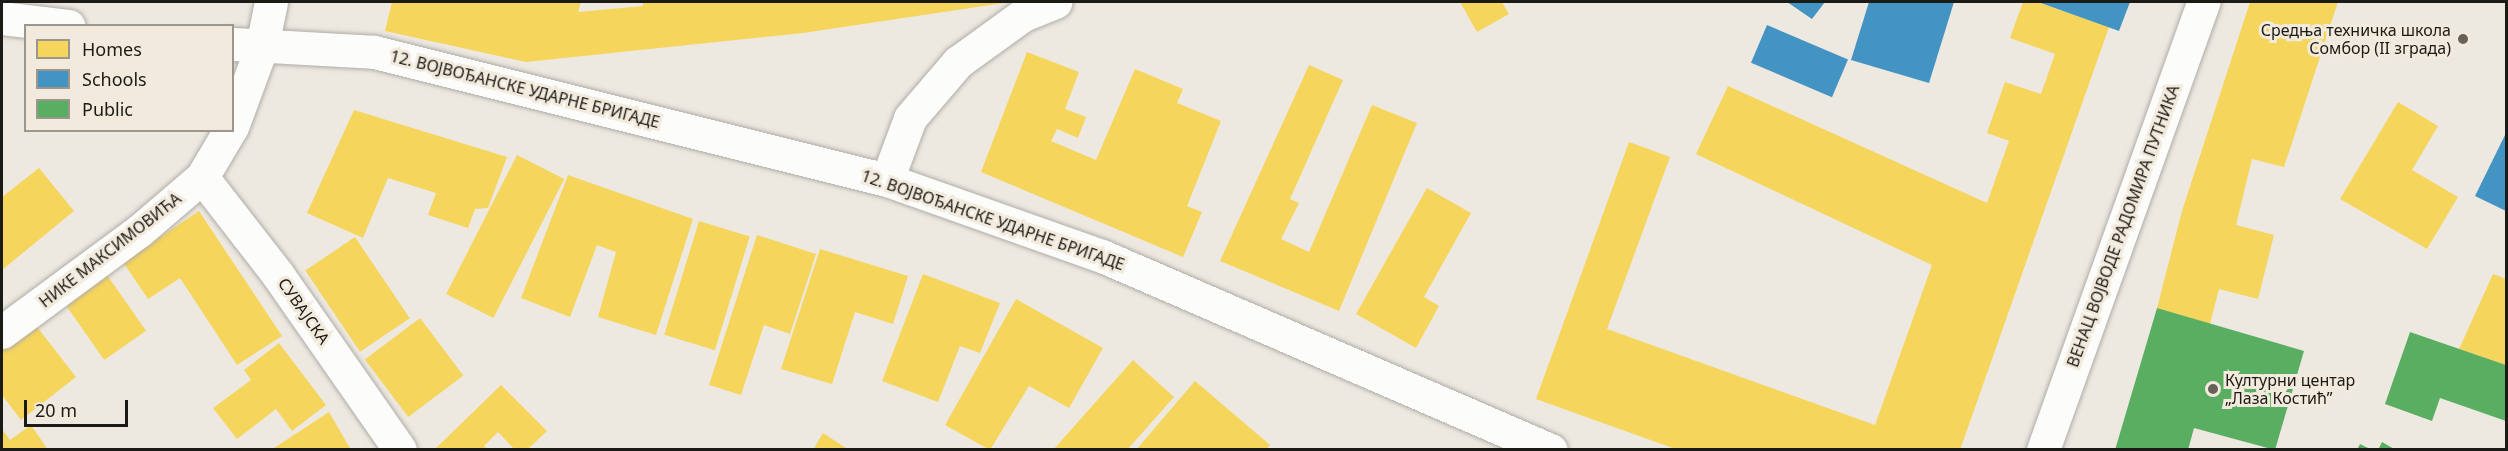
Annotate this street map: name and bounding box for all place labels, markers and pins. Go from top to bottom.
place label: Средња техничка школа Сомбор (II зграда) [2261,20,2451,58]
marker: Средња техничка школа Сомбор (II зграда) [2456,32,2470,46]
place label: Културни центар „Лаза Костић” [2225,370,2355,408]
marker: Културни центар „Лаза Костић” [2206,382,2220,396]

